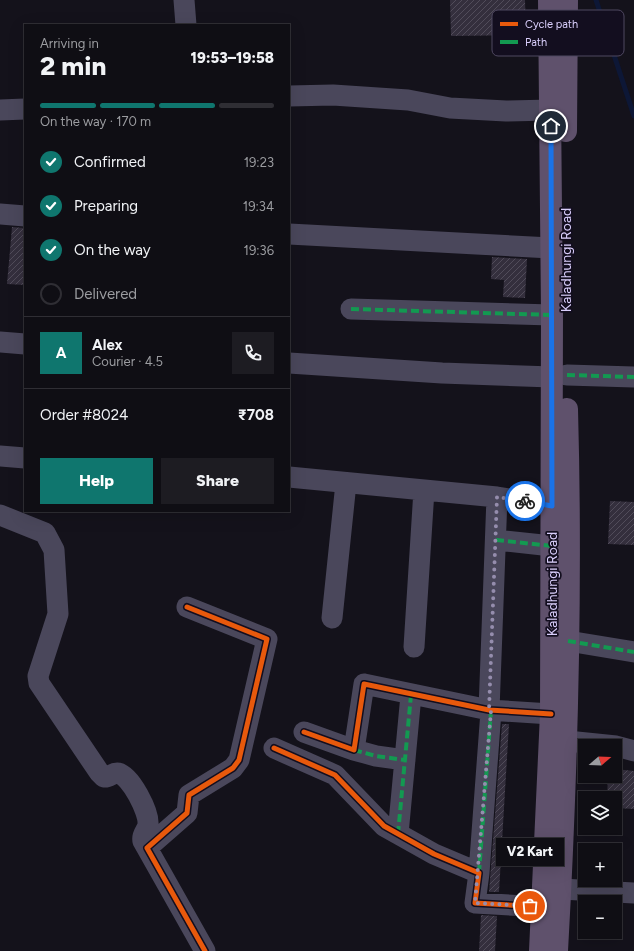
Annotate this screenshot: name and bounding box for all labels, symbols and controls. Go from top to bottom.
legend [492,10,624,56]
text: Cycle path [525,18,578,31]
text: Arriving in [40,36,99,51]
text: Path [525,36,547,49]
text: 19:53–19:58 [191,49,274,67]
text: 2 min [40,50,106,82]
pin [534,109,568,143]
text: On the way · 170 m [40,114,151,129]
icon: home [540,115,562,137]
icon: check [40,151,62,173]
text: Confirmed [74,153,146,171]
text: 19:23 [244,155,274,170]
icon: check [40,195,62,217]
text: Preparing [74,197,138,215]
text: 19:34 [243,199,274,214]
street label: Kaladhungi Road [558,208,575,312]
icon: check [40,239,62,261]
text: On the way [74,241,151,259]
text: 19:36 [244,243,274,258]
text: Delivered [74,285,137,303]
button: phone [232,332,274,374]
text: Alex [92,336,122,354]
text: A [56,344,66,362]
text: Courier · 4.5 [92,354,163,369]
text: Order #8024 [40,406,128,424]
text: ₹708 [238,406,274,424]
button: Help [40,458,153,504]
button: Share [161,458,274,504]
courier [505,481,545,521]
icon: bike [514,490,536,512]
street label: Kaladhungi Road [544,532,561,636]
north arrow [578,739,622,783]
map controls [578,739,622,939]
button: layers [578,791,622,835]
callout: V2 Kart [496,838,564,866]
button: + [578,843,622,887]
text: V2 Kart [507,844,553,859]
pin [513,889,547,923]
icon: bag [519,895,541,917]
button: − [578,895,622,939]

